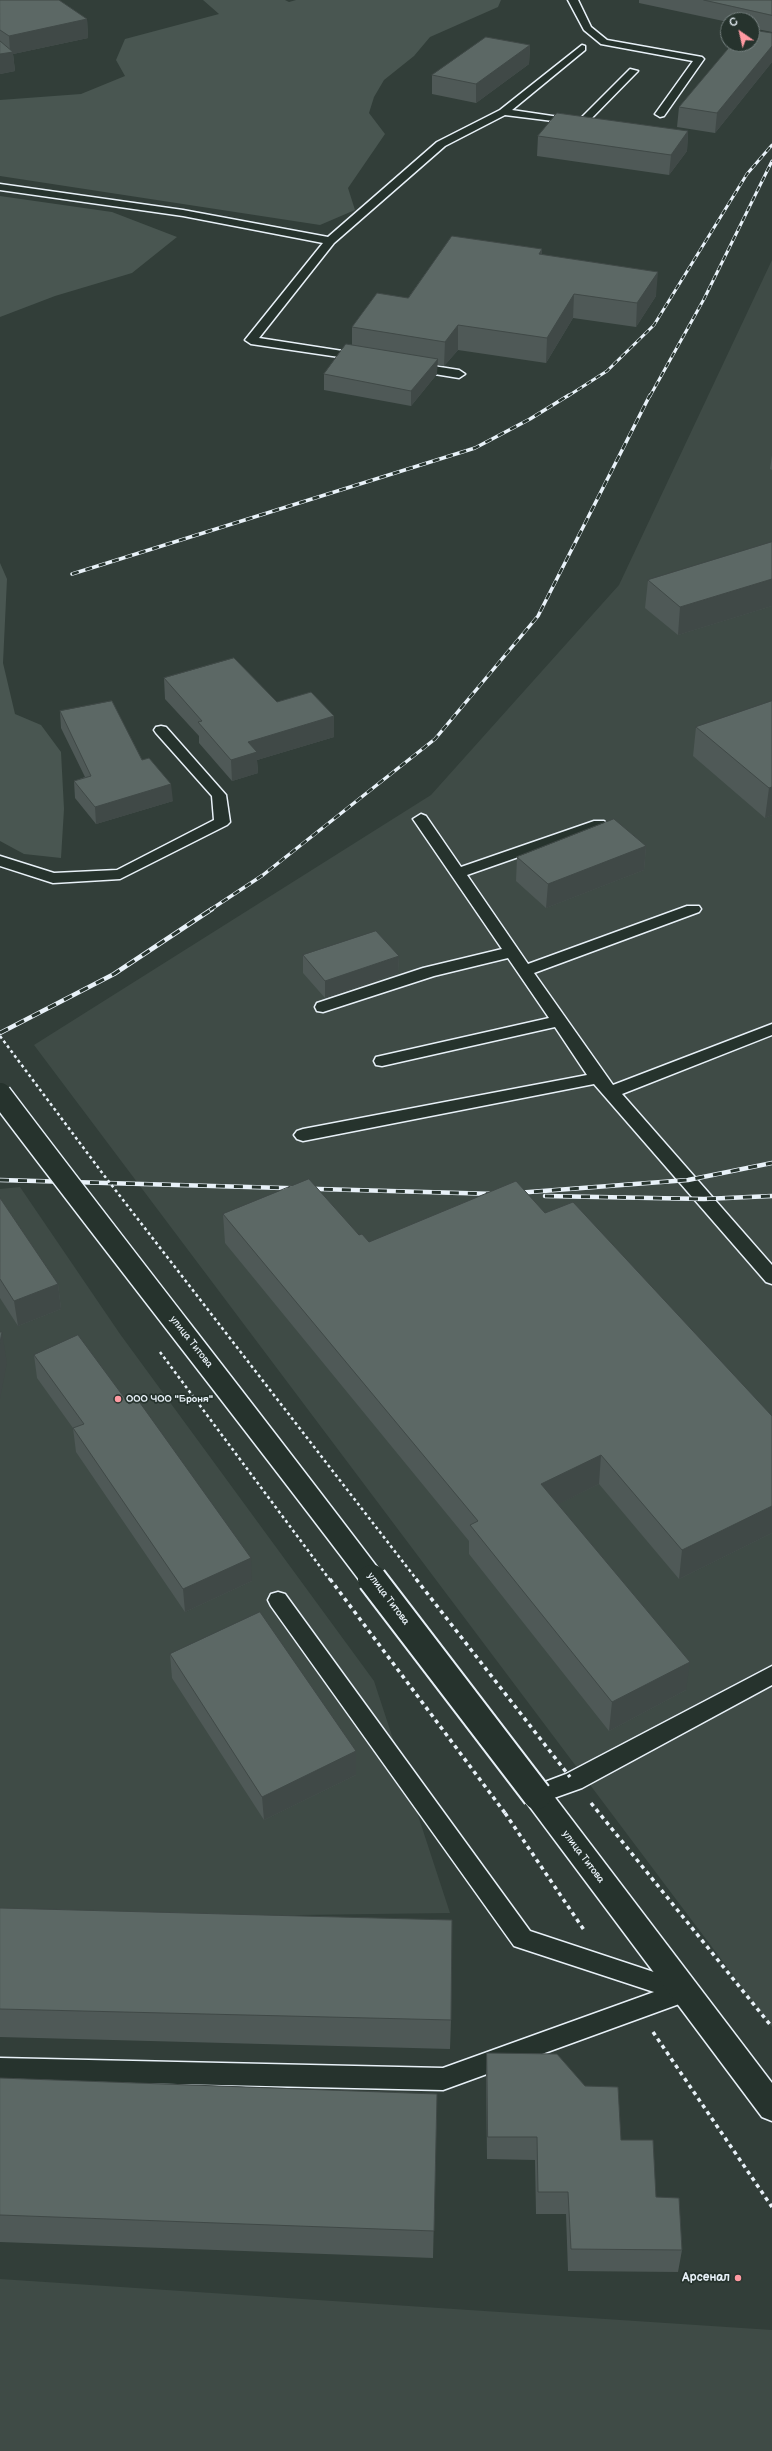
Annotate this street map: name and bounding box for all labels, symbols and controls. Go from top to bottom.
north arrow [720,12,760,52]
text: С [727,15,740,30]
street label: улица Титова [167,1314,215,1370]
place label: ООО ЧОО "Броня" [126,1393,213,1405]
marker: ООО ЧОО "Броня" [113,1394,123,1404]
street label: улица Титова [364,1570,412,1628]
street label: улица Титова [559,1828,607,1886]
place label: Арсенал [682,2271,730,2285]
marker: Арсенал [733,2273,743,2283]

